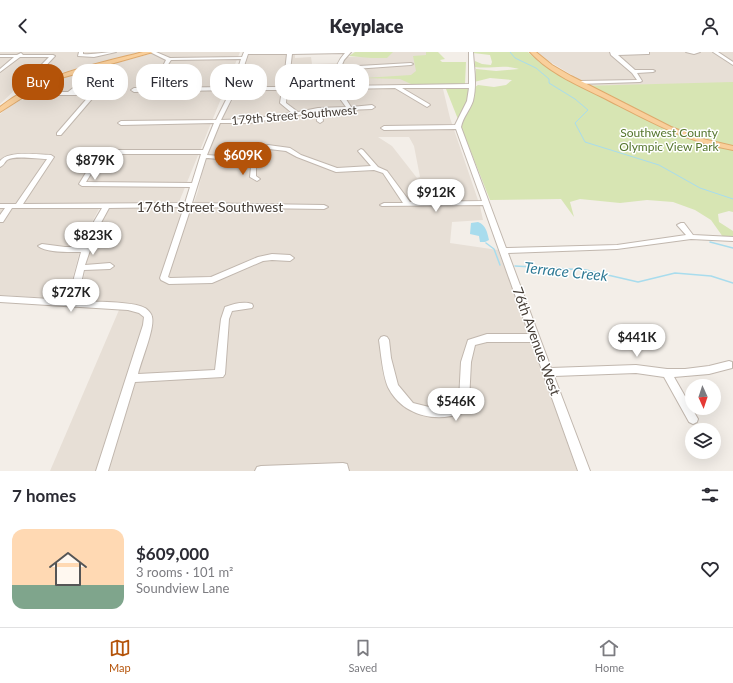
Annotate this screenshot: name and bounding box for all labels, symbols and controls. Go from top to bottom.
icon: back [12,15,34,37]
text: Keyplace [330,15,403,37]
icon: person [699,15,721,37]
chip: Buy [12,64,64,100]
chip: Rent [72,64,128,100]
chip: Filters [136,64,202,100]
chip: New [210,64,267,100]
chip: Apartment [275,64,369,100]
street label: 179th Street Southwest [231,102,358,128]
park label: Southwest County Olympic View Park [619,125,720,154]
pin: $609K [215,142,271,176]
pin: $879K [67,147,123,181]
text: $609K [223,147,263,163]
text: $879K [75,152,115,168]
pin: $912K [408,179,464,213]
text: $912K [416,184,456,200]
street label: 176th Street Southwest [137,198,283,215]
pin: $823K [65,222,121,256]
text: $823K [73,227,113,243]
water label: Terrace Creek [523,258,610,284]
pin: $727K [43,279,99,313]
text: $727K [51,284,91,300]
street label: 76th Avenue West [509,284,565,398]
pin: $441K [609,324,665,358]
text: $441K [617,329,657,345]
north arrow [685,379,721,415]
map controls [685,379,721,459]
pin: $546K [428,388,484,422]
text: $546K [436,393,476,409]
button: layers [685,423,721,459]
icon: filters [699,484,721,506]
text: 7 homes [12,485,76,506]
text: $609,000 [136,543,209,564]
icon: home [44,545,92,593]
icon: heart [699,558,721,580]
text: 3 rooms · 101 m² [136,564,233,580]
text: Soundview Lane [136,580,229,596]
tab: Map [109,637,131,674]
tab: Saved [348,637,377,674]
tab: Home [595,637,624,674]

